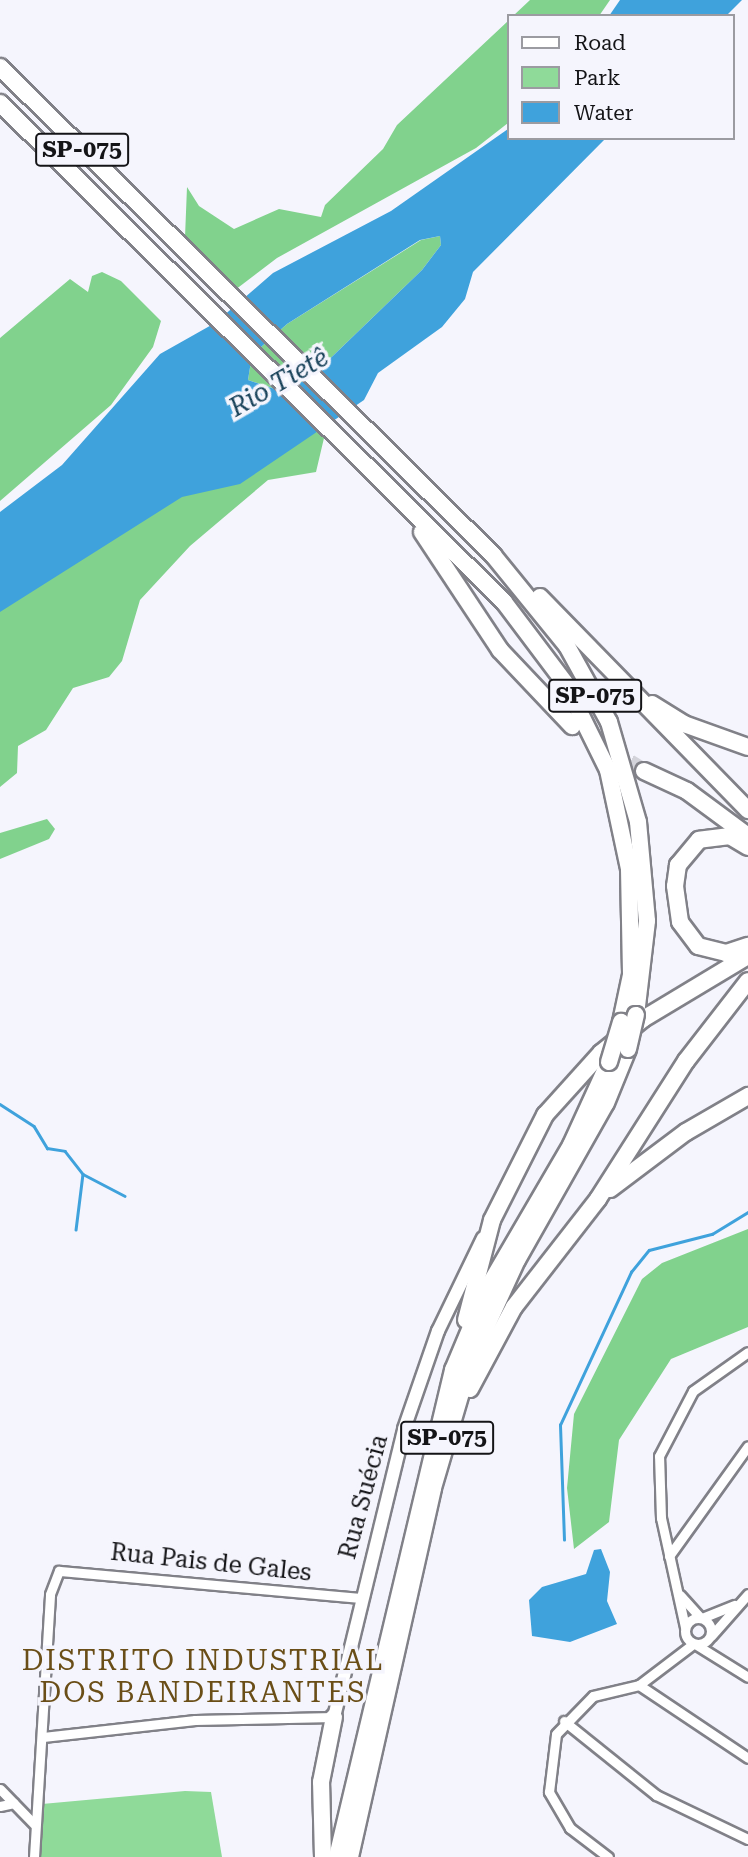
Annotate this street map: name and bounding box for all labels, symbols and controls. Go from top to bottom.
legend [506,14,734,140]
text: Road [574,31,626,55]
text: Park [574,66,620,90]
text: Water [574,101,633,125]
road number: SP-075 [35,130,129,169]
water label: Rio Tietê [224,342,334,424]
road number: SP-075 [548,676,642,716]
road number: SP-075 [400,1418,494,1457]
street label: Rua Suécia [334,1432,394,1562]
street label: Rua Pais de Gales [109,1538,313,1588]
district label: DISTRITO INDUSTRIAL DOS BANDEIRANTES [24,1644,382,1710]

